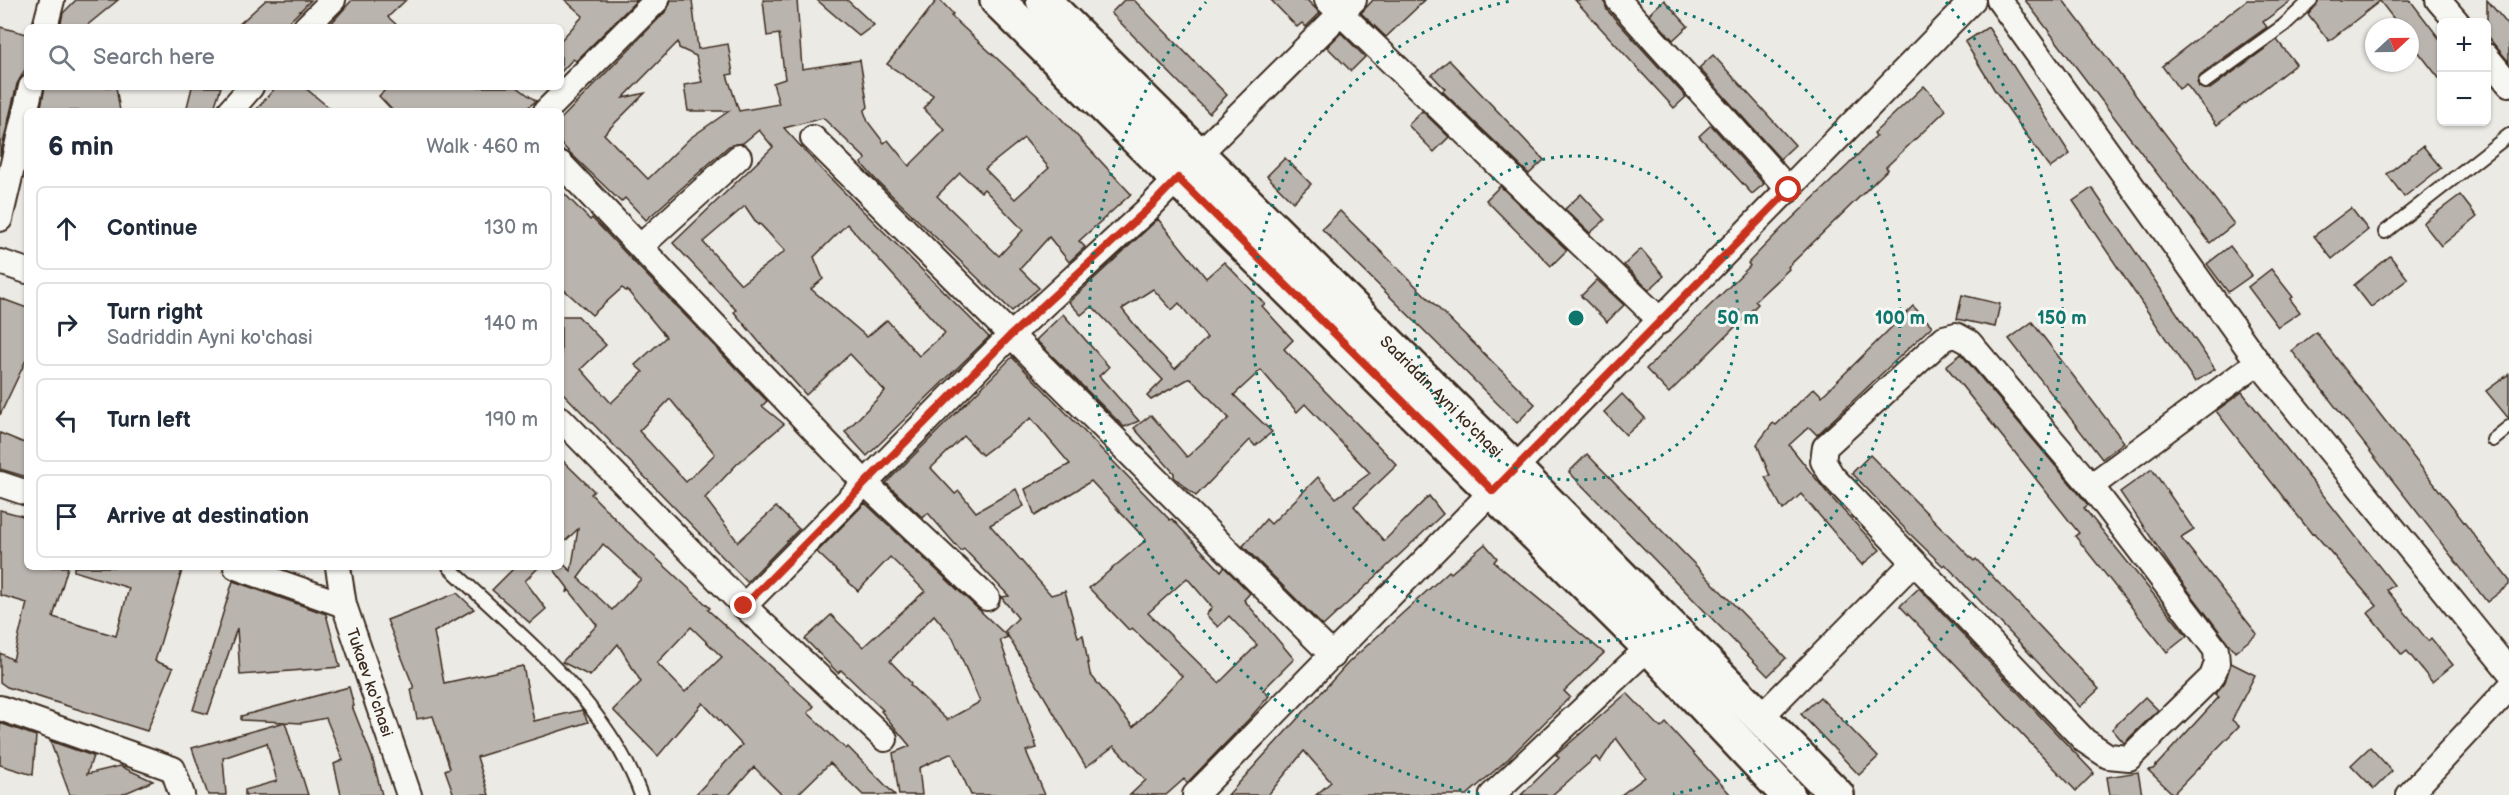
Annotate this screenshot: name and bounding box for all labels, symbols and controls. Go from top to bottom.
north arrow [2365,18,2419,72]
map controls [2437,18,2491,126]
button: + [2437,18,2491,72]
search box [24,24,564,90]
icon: search [45,41,78,74]
text: Search here [93,44,215,71]
button: − [2437,72,2491,126]
text: 6 min [48,132,114,163]
text: Walk · 460 m [426,135,540,159]
route start [1775,176,1801,202]
icon: ahead [50,212,83,245]
text: Continue [107,215,197,242]
text: 130 m [484,216,538,240]
text: Turn right [107,299,203,326]
icon: right [50,308,83,341]
centre of rings [1566,308,1586,328]
text: 50 m [1717,308,1759,329]
text: 100 m [1875,308,1925,329]
text: 150 m [2037,308,2087,329]
text: 140 m [484,312,538,336]
text: Sadriddin Ayni ko'chasi [107,326,313,350]
street label: Sadriddin Ayni ko'chasi [1375,332,1506,462]
icon: left [50,404,83,437]
text: Turn left [107,407,191,434]
text: 190 m [485,408,538,432]
icon: arrive [50,500,83,533]
text: Arrive at destination [107,503,309,530]
route end [730,592,756,618]
street label: Tukaev ko'chasi [342,626,396,739]

